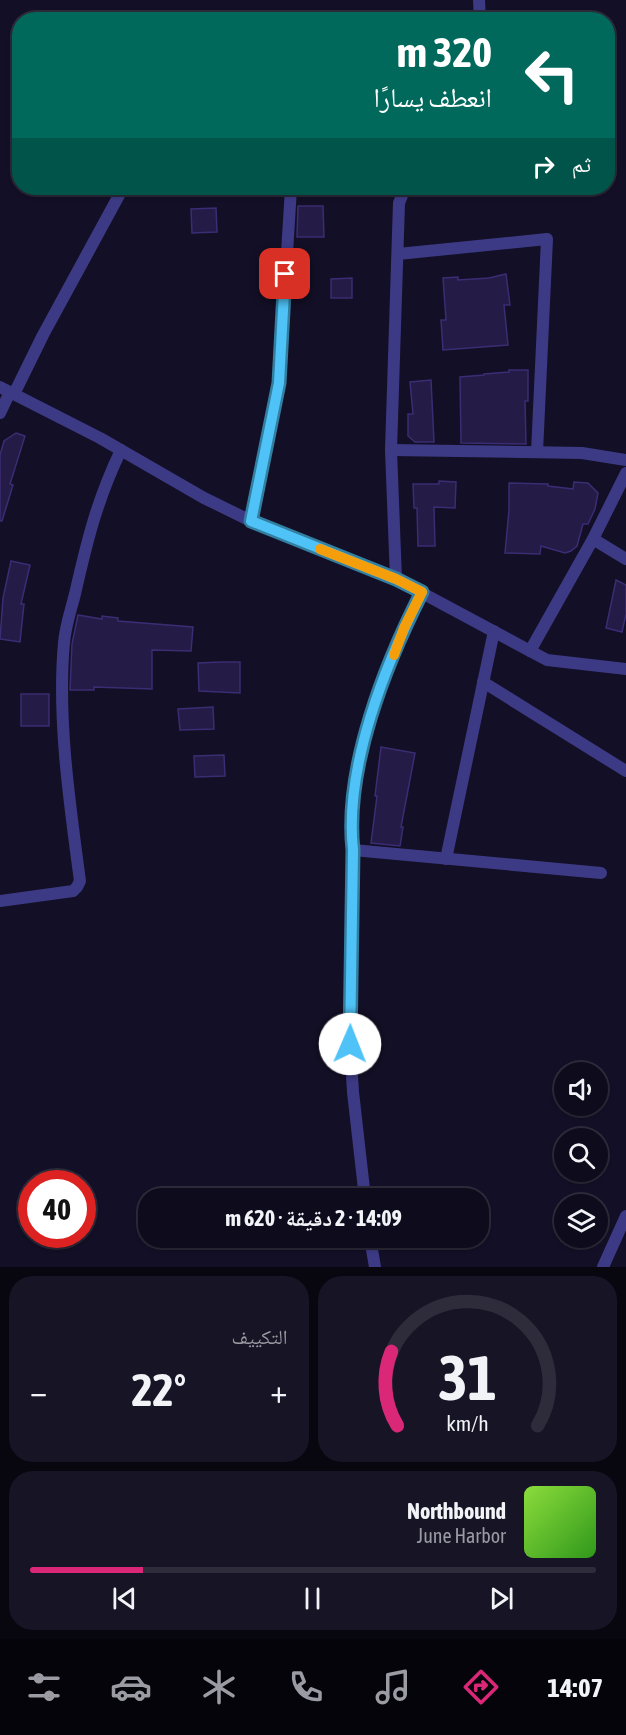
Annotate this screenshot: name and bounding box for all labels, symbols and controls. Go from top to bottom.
text: 320 m [397,28,492,76]
icon: left [513,36,591,114]
text: انعطف يسارًا [373,82,492,113]
icon: right [527,150,560,183]
text: ثم [572,151,591,177]
pin [259,248,310,299]
icon: arrive [268,257,301,290]
position arrow [318,1012,382,1076]
map controls [554,1062,608,1248]
button: sound [554,1062,608,1116]
button: search [554,1128,608,1182]
speed limit sign: 40 [18,1170,96,1248]
button: layers [554,1194,608,1248]
text: 14:09 · 2 دقيقة · 620 m [225,1205,402,1231]
text: التكييف [231,1325,288,1348]
text: 31 [438,1342,497,1413]
text: 22° [131,1364,186,1416]
text: − [30,1372,47,1410]
text: + [270,1372,287,1410]
text: km/h [446,1411,489,1436]
text: Northbound [407,1498,506,1524]
text: June Harbor [417,1524,506,1547]
icon: previous [108,1582,141,1615]
icon: pause [296,1582,329,1615]
icon: next [485,1582,518,1615]
icon: filters [23,1666,65,1708]
icon: car [110,1666,152,1708]
icon: climate [198,1666,240,1708]
icon: phone [285,1666,327,1708]
icon: music [372,1666,414,1708]
icon: directions [460,1666,502,1708]
text: 14:07 [547,1672,603,1703]

